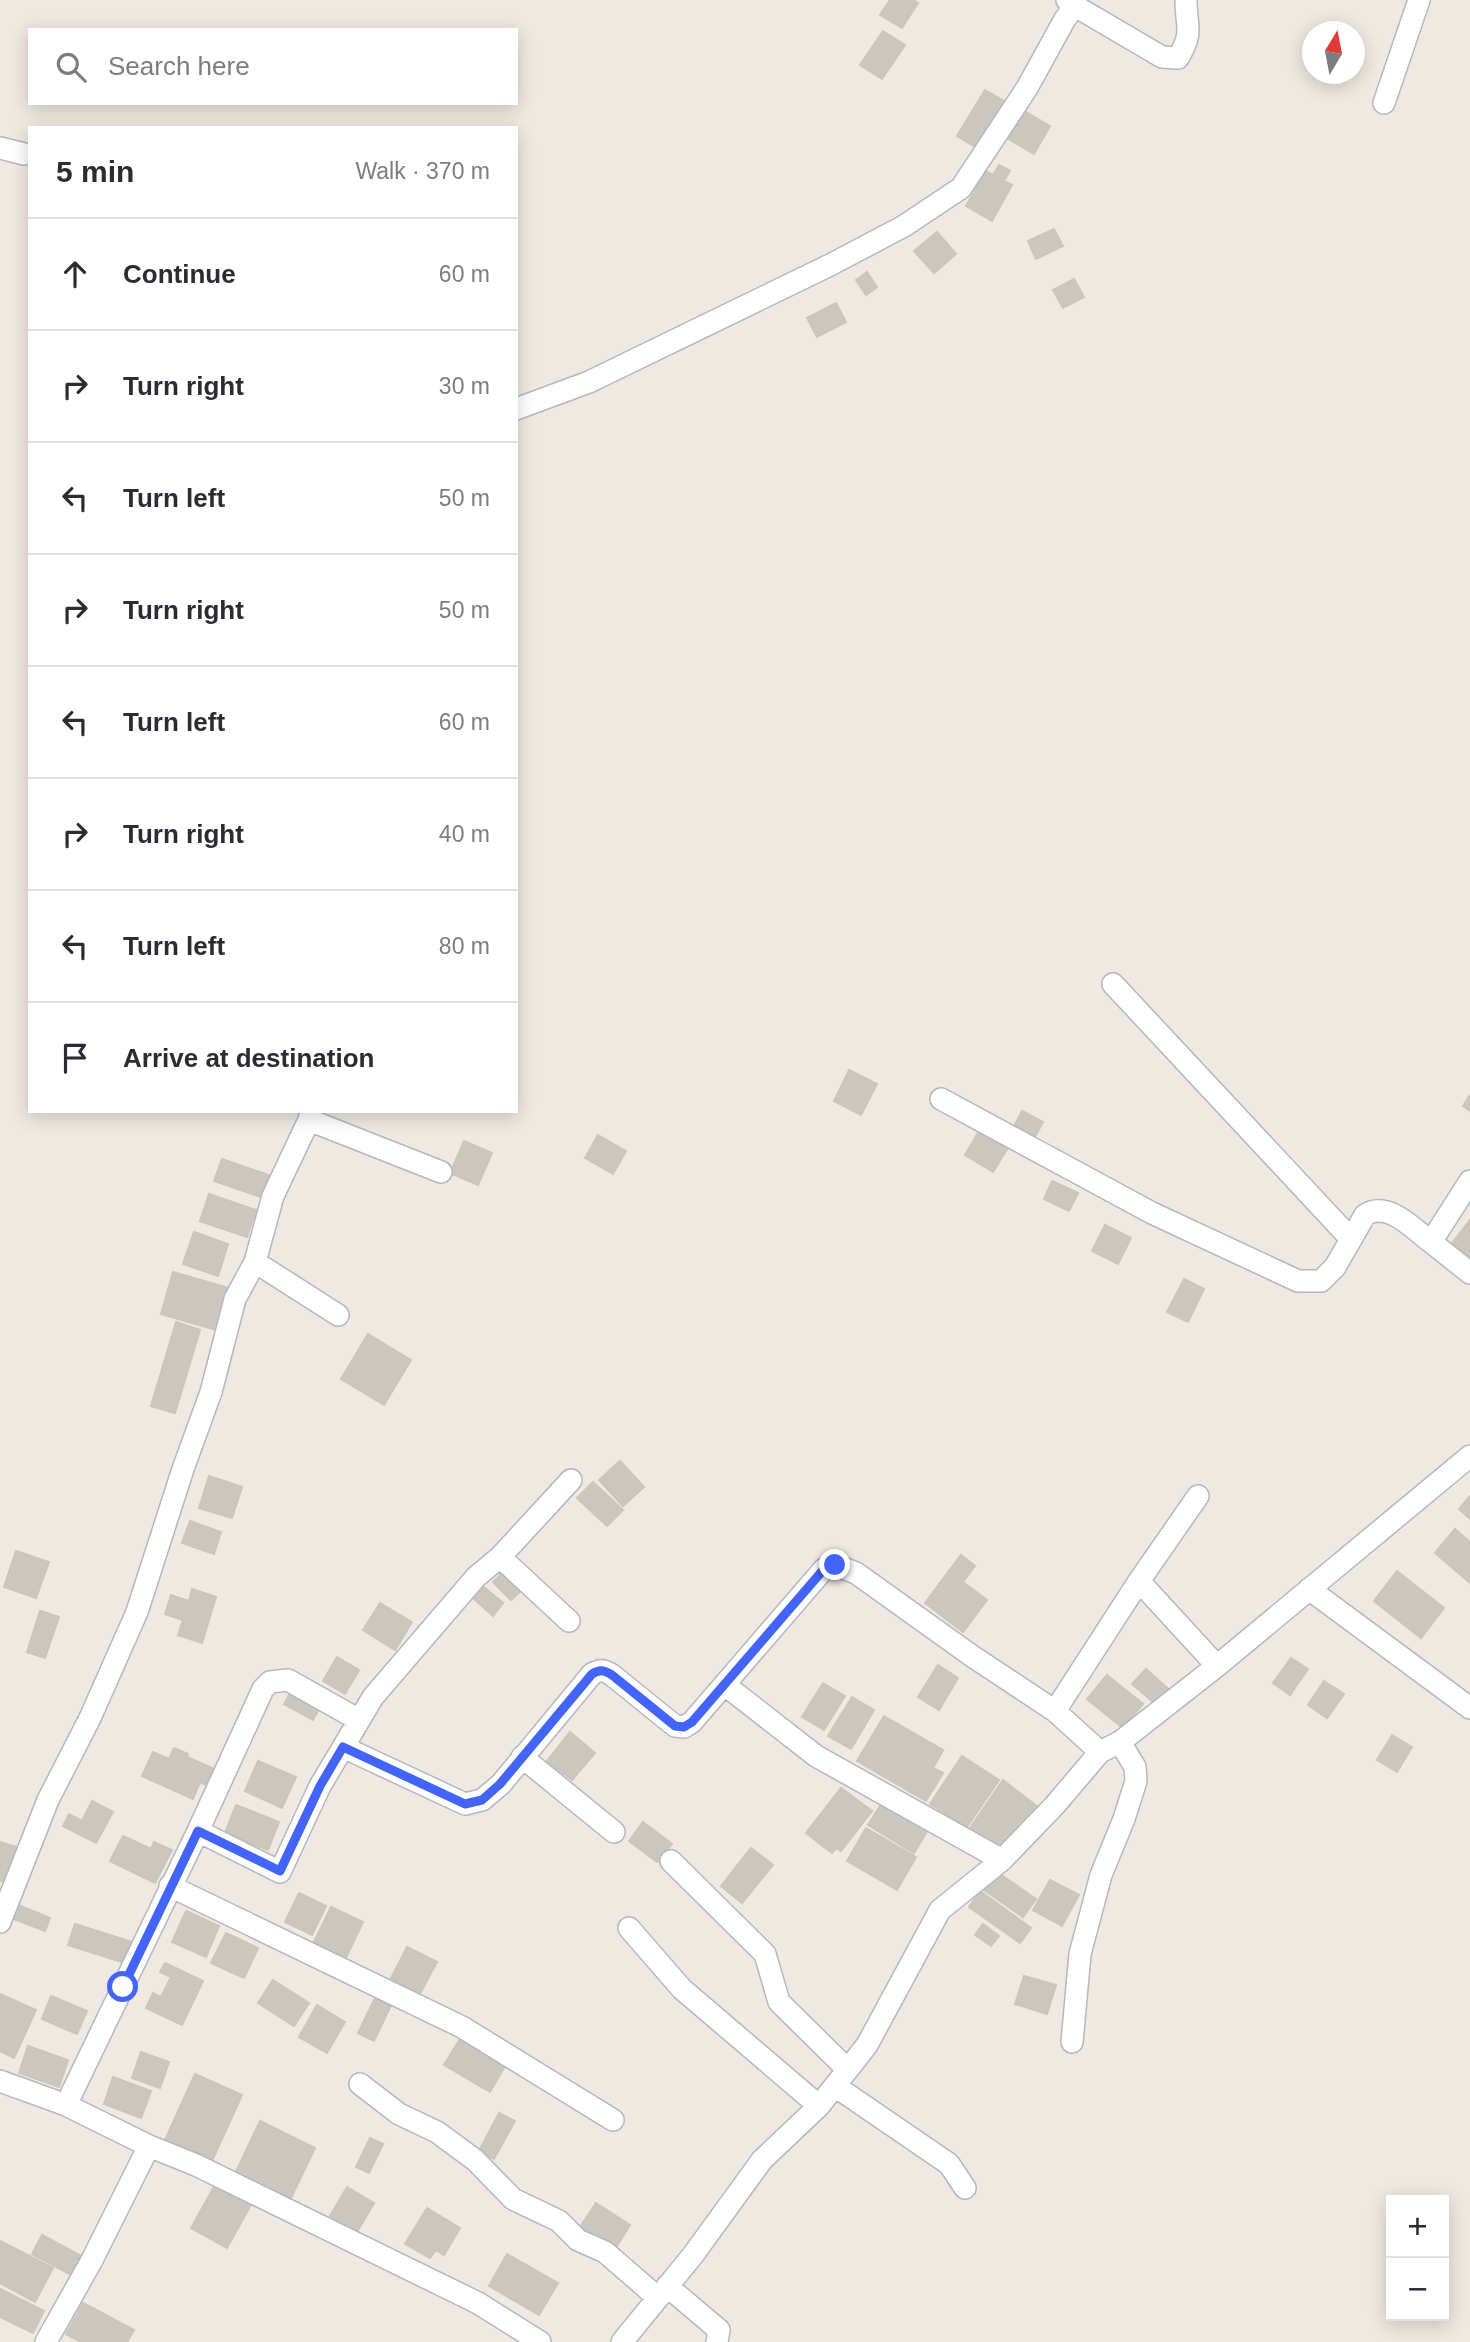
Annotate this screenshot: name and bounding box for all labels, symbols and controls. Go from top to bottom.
north arrow [1302,21,1365,84]
search box [28,28,518,105]
icon: search [52,48,90,86]
text: Search here [108,51,250,81]
text: 5 min [56,155,134,188]
text: Walk · 370 m [355,158,490,184]
icon: ahead [56,255,94,293]
text: Continue [123,259,236,289]
text: 60 m [439,261,490,287]
icon: right [56,367,94,405]
text: Turn right [123,371,244,401]
text: 30 m [439,373,490,399]
icon: left [56,479,94,517]
text: Turn left [123,483,225,513]
text: 50 m [439,485,490,511]
icon: right [56,591,94,629]
text: Turn right [123,595,244,625]
text: 50 m [439,597,490,623]
icon: left [56,703,94,741]
text: Turn left [123,707,225,737]
text: 60 m [439,709,490,735]
icon: right [56,815,94,853]
text: Turn right [123,819,244,849]
text: 40 m [439,821,490,847]
icon: left [56,927,94,965]
text: Turn left [123,931,225,961]
text: 80 m [439,933,490,959]
icon: arrive [56,1039,94,1077]
text: Arrive at destination [123,1043,374,1073]
route end [819,1549,850,1580]
route start [107,1971,138,2002]
map controls [1386,2195,1449,2321]
button: + [1386,2195,1449,2258]
button: − [1386,2258,1449,2321]

